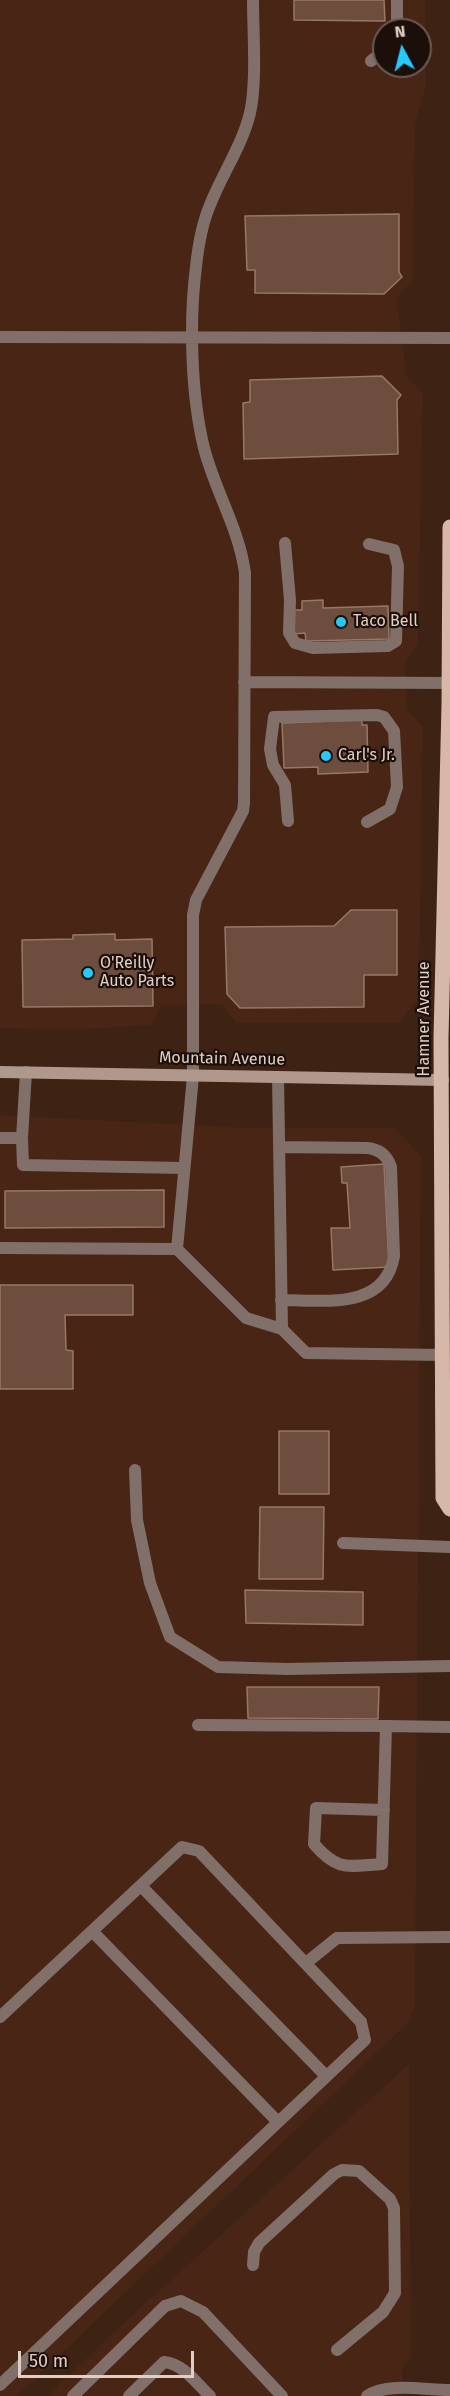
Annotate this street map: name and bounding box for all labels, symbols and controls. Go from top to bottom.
north arrow [372,18,432,78]
text: N [394,22,406,42]
place label: Taco Bell [353,612,418,632]
marker: Taco Bell [334,615,348,629]
place label: Carl's Jr. [338,746,395,766]
marker: Carl's Jr. [319,749,333,763]
place label: O'Reilly Auto Parts [100,954,174,992]
street label: Hamner Avenue [415,962,435,1076]
marker: O'Reilly Auto Parts [81,966,95,980]
street label: Mountain Avenue [159,1048,285,1070]
scale bar [21,2339,196,2377]
text: 50 m [29,2350,68,2372]

